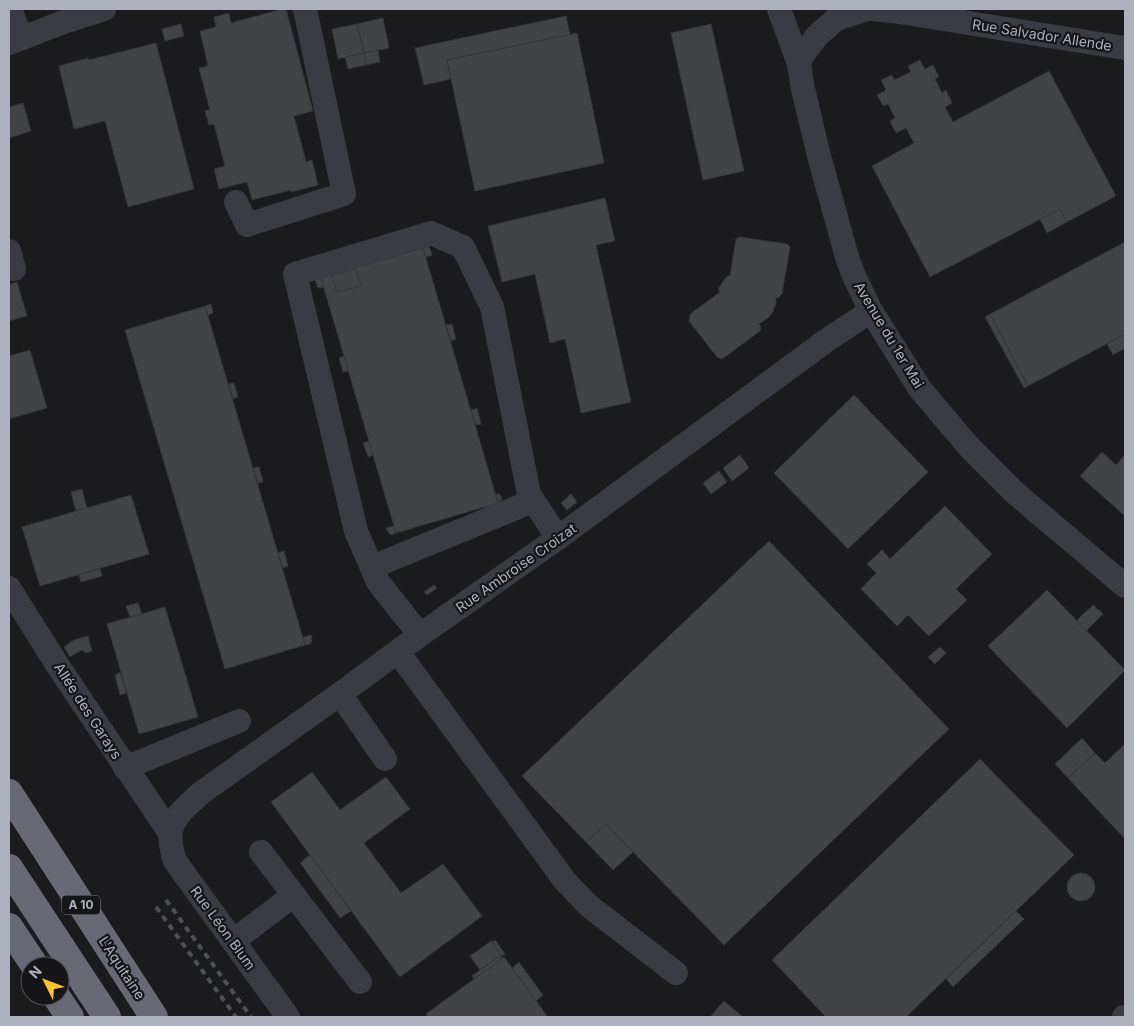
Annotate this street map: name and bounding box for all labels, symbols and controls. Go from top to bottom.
street label: Rue Salvador Allende [971,15,1113,54]
street label: Avenue du 1er Mai [851,279,928,391]
street label: Rue Ambroise Croizat [452,519,580,616]
street label: Allée des Garays [51,659,126,762]
street label: Rue Léon Blum [187,883,259,973]
road number: A 10 [62,896,100,914]
street label: L'Aquitaine [96,933,149,1003]
north arrow [20,956,70,1006]
text: N [25,962,45,982]

